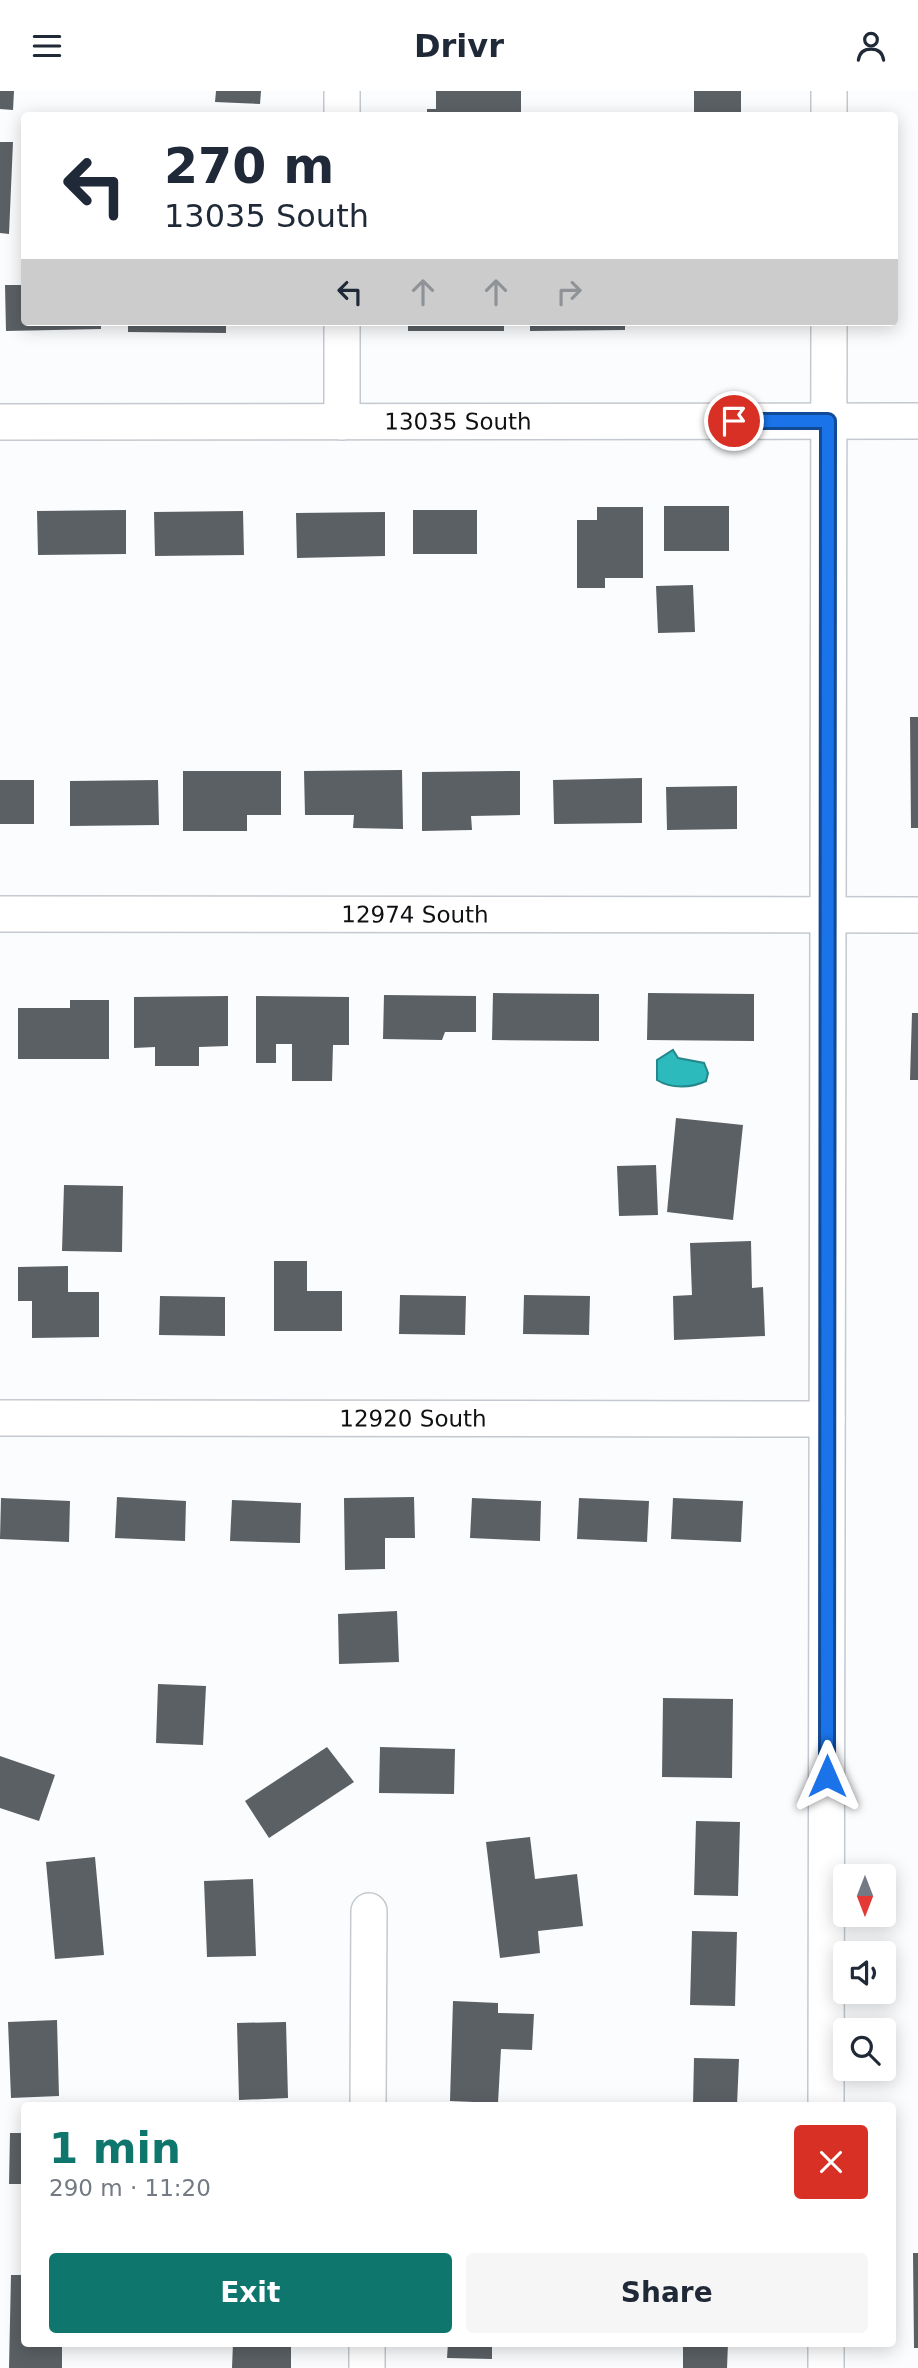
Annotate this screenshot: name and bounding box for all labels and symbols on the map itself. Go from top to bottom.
pin [704,391,764,451]
street label: 13035 South [384,408,532,435]
street label: 12974 South [341,901,489,928]
street label: 12920 South [339,1405,487,1432]
position arrow [790,1739,864,1813]
north arrow [833,1864,896,1927]

